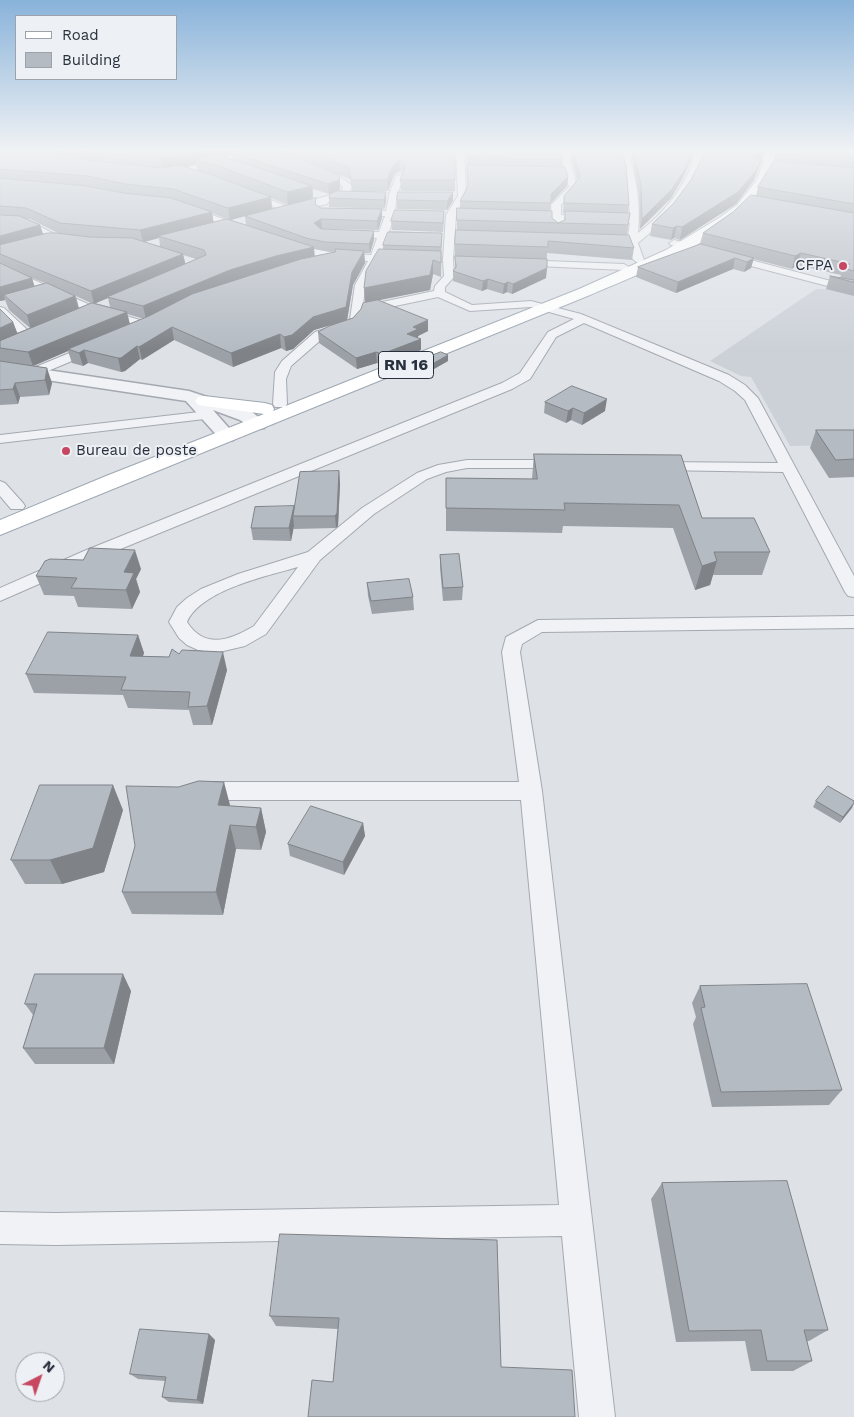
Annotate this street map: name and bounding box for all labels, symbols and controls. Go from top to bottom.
legend [15,15,178,80]
text: Road [62,26,99,44]
text: Building [62,51,120,69]
place label: CFPA [795,257,833,275]
marker: CFPA [837,260,849,272]
road number: RN 16 [378,352,434,378]
place label: Bureau de poste [76,442,197,460]
marker: Bureau de poste [60,445,72,457]
north arrow [15,1352,65,1402]
text: N [40,1357,58,1376]

